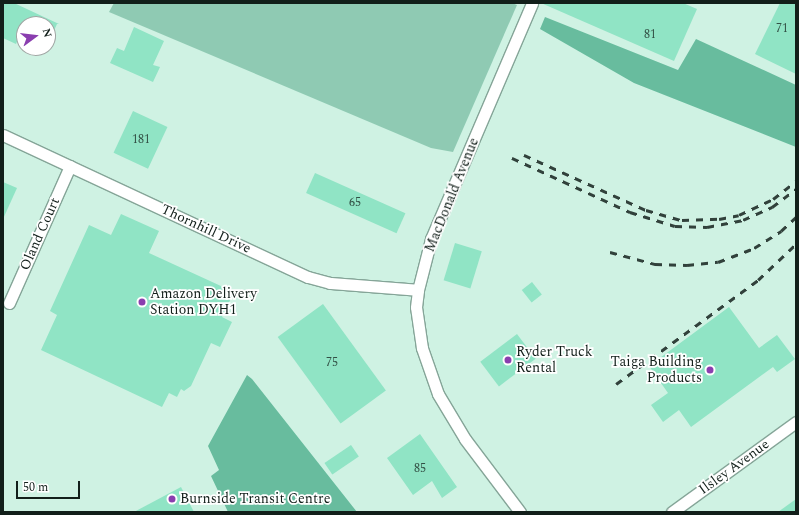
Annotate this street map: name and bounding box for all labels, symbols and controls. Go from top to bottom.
north arrow [16,16,56,56]
house number: 71 [776,22,788,36]
text: N [38,26,56,40]
house number: 81 [644,28,656,42]
house number: 181 [132,133,150,147]
street label: MacDonald Avenue [421,135,483,255]
street label: Oland Court [16,195,64,273]
house number: 65 [349,196,361,210]
street label: Thornhill Drive [158,201,254,257]
place label: Amazon Delivery Station DYH1 [150,286,257,318]
marker: Amazon Delivery Station DYH1 [137,297,147,307]
place label: Ryder Truck Rental [516,344,593,376]
place label: Taiga Building Products [611,354,702,386]
marker: Ryder Truck Rental [503,355,513,365]
house number: 75 [326,356,338,370]
marker: Taiga Building Products [705,365,715,375]
street label: Ilsley Avenue [696,436,772,498]
house number: 85 [414,462,426,476]
scale bar [18,473,82,499]
text: 50 m [23,478,48,497]
place label: Burnside Transit Centre [180,491,330,507]
marker: Burnside Transit Centre [167,494,177,504]

